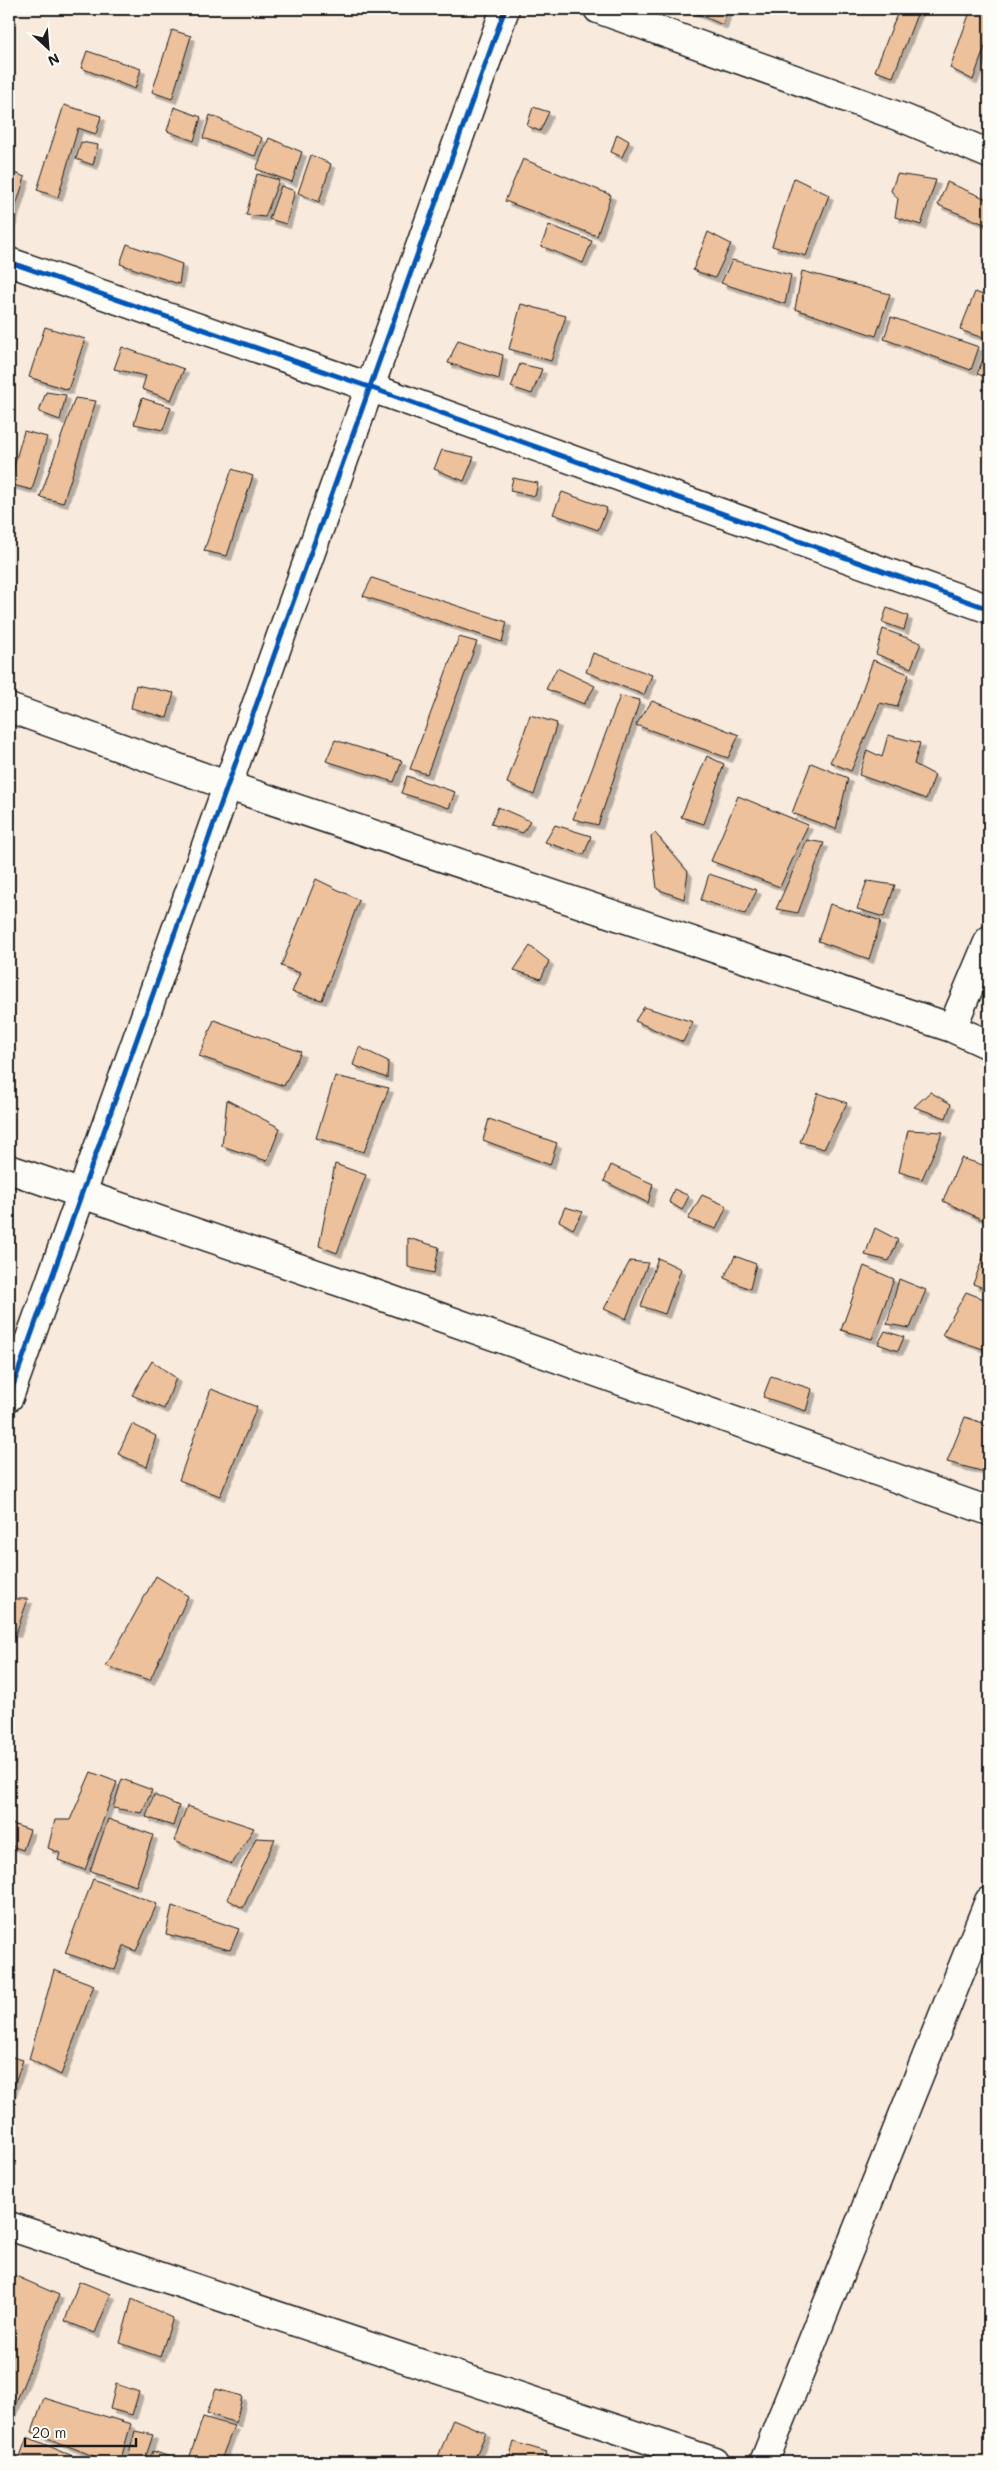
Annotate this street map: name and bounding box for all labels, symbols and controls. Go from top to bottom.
north arrow [22,22,72,72]
text: N [45,49,63,71]
scale bar [25,2416,136,2448]
text: 20 m [32,2422,66,2442]

